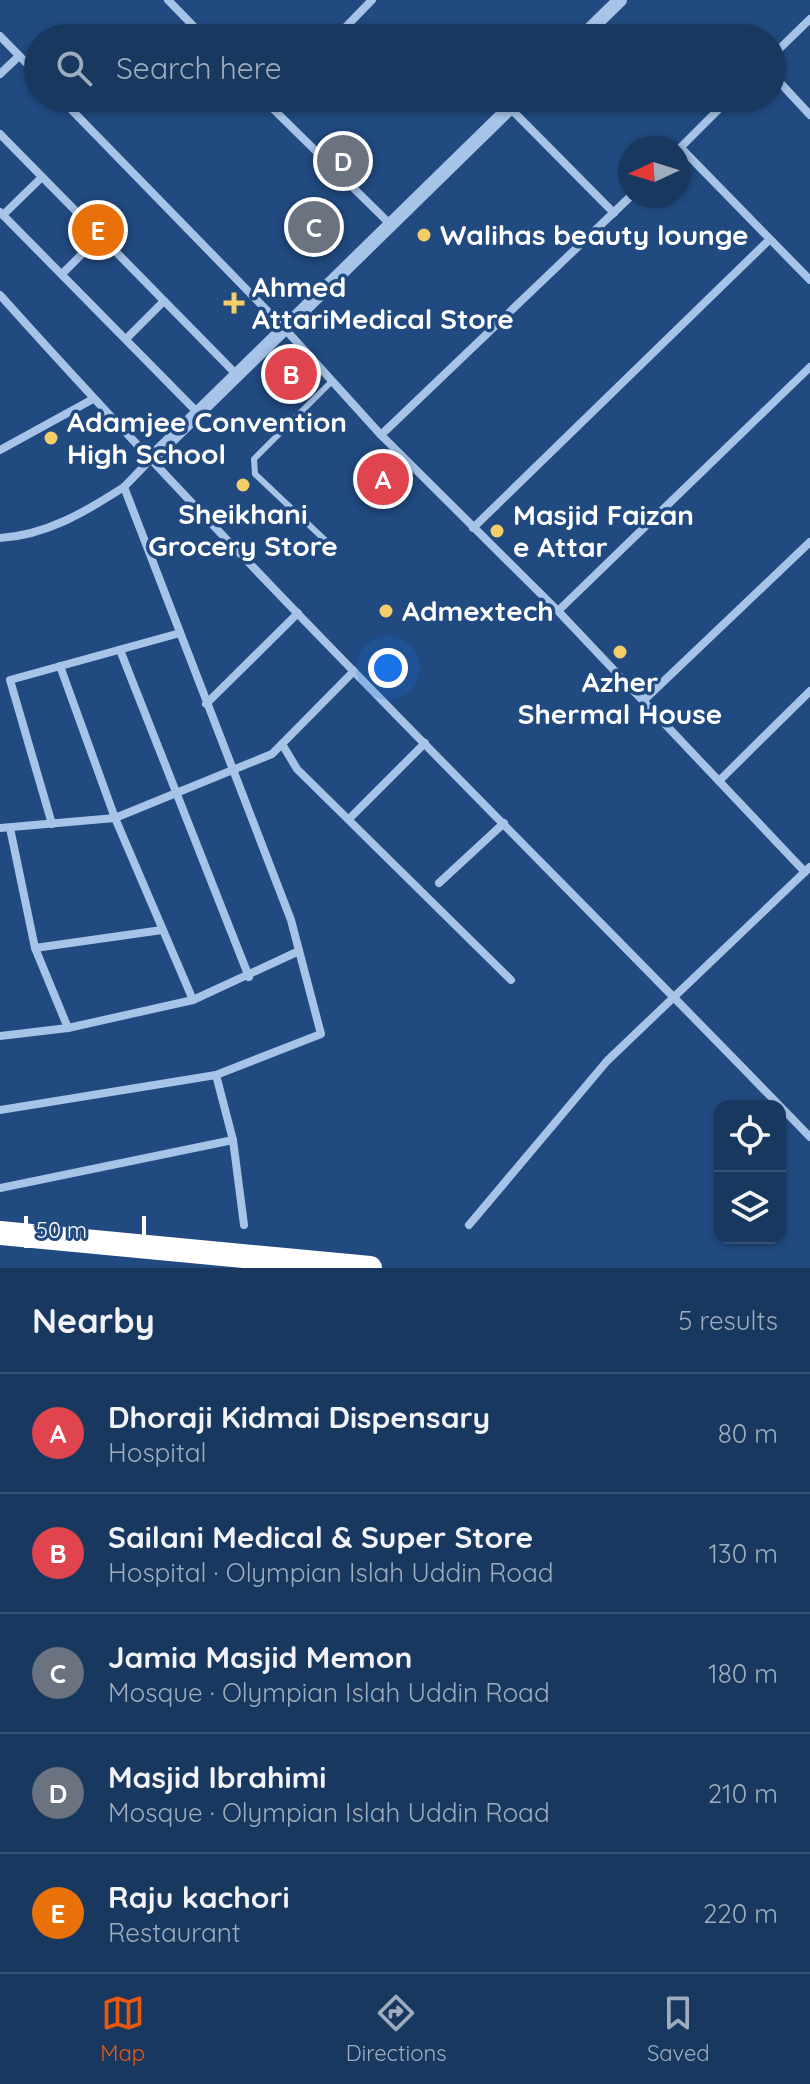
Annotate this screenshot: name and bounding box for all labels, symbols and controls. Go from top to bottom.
search box [24,24,786,112]
icon: search [52,46,96,90]
text: Search here [116,49,282,87]
pin: D [317,131,369,191]
north arrow [618,136,690,208]
pin: C [288,197,340,257]
pin: E [72,200,124,260]
place label: Walihas beauty lounge [440,217,749,252]
marker: Walihas beauty lounge [415,226,433,244]
place label: Ahmed AttariMedical Store [252,269,514,336]
marker: Ahmed AttariMedical Store [223,292,245,314]
pin: B [265,344,317,404]
place label: Adamjee Convention High School [67,404,347,471]
marker: Adamjee Convention High School [42,429,60,447]
pin: A [357,449,409,509]
marker: Sheikhani Grocery Store [234,476,252,494]
place label: Sheikhani Grocery Store [148,496,338,563]
place label: Masjid Faizan e Attar [513,497,694,564]
marker: Masjid Faizan e Attar [488,522,506,540]
place label: Admextech [402,593,554,628]
marker: Admextech [377,602,395,620]
marker: Azher Shermal House [611,643,629,661]
your location [368,648,408,688]
place label: Azher Shermal House [518,664,722,731]
map controls [714,1100,786,1244]
button: locate [714,1100,786,1172]
button: layers [714,1172,786,1244]
scale bar [24,1212,146,1248]
text: 50 m [36,1216,87,1244]
text: Nearby [32,1299,155,1342]
text: 5 results [678,1304,778,1337]
text: Dhoraji Kidmai Dispensary [108,1398,490,1436]
text: A [50,1417,66,1450]
text: 80 m [718,1417,778,1450]
text: Hospital [108,1436,207,1469]
text: Sailani Medical & Super Store [108,1518,533,1556]
text: B [49,1537,67,1570]
text: 130 m [708,1537,778,1570]
text: Hospital · Olympian Islah Uddin Road [108,1556,554,1589]
text: Jamia Masjid Memon [108,1638,412,1676]
text: C [50,1657,66,1690]
text: 180 m [708,1657,778,1690]
text: Mosque · Olympian Islah Uddin Road [108,1676,550,1709]
text: Masjid Ibrahimi [108,1758,326,1796]
text: D [49,1777,67,1810]
text: 210 m [708,1777,778,1810]
text: Mosque · Olympian Islah Uddin Road [108,1796,550,1829]
text: Raju kachori [108,1878,290,1916]
text: E [51,1897,65,1930]
text: 220 m [703,1897,778,1930]
text: Restaurant [108,1916,241,1949]
tab: Map [100,1991,145,2067]
tab: Directions [346,1991,446,2067]
tab: Saved [647,1991,710,2067]

